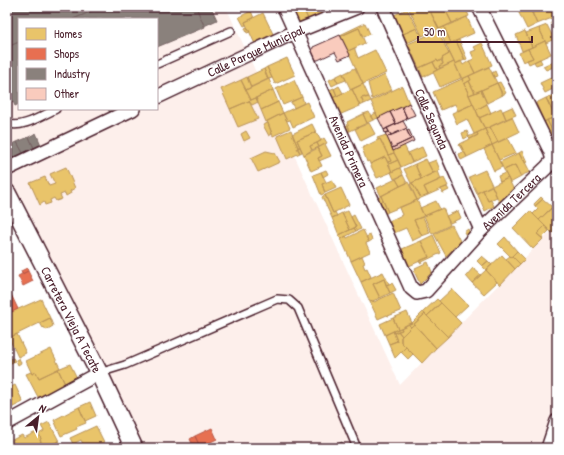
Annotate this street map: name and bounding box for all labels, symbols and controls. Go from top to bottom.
legend [18,18,158,110]
scale bar [418,18,532,44]
street label: Calle Parque Municipal [204,20,308,81]
text: 50 m [424,23,445,40]
text: Homes [54,25,82,42]
text: Shops [54,45,80,62]
text: Industry [54,65,90,82]
text: Other [54,85,80,102]
street label: Calle Segunda [411,86,453,152]
street label: Avenida Primera [325,112,373,190]
street label: Avenida Tercera [478,169,544,234]
street label: Carretera Vieja A Tecate [37,263,106,376]
north arrow [18,397,58,437]
text: N [37,401,49,416]

